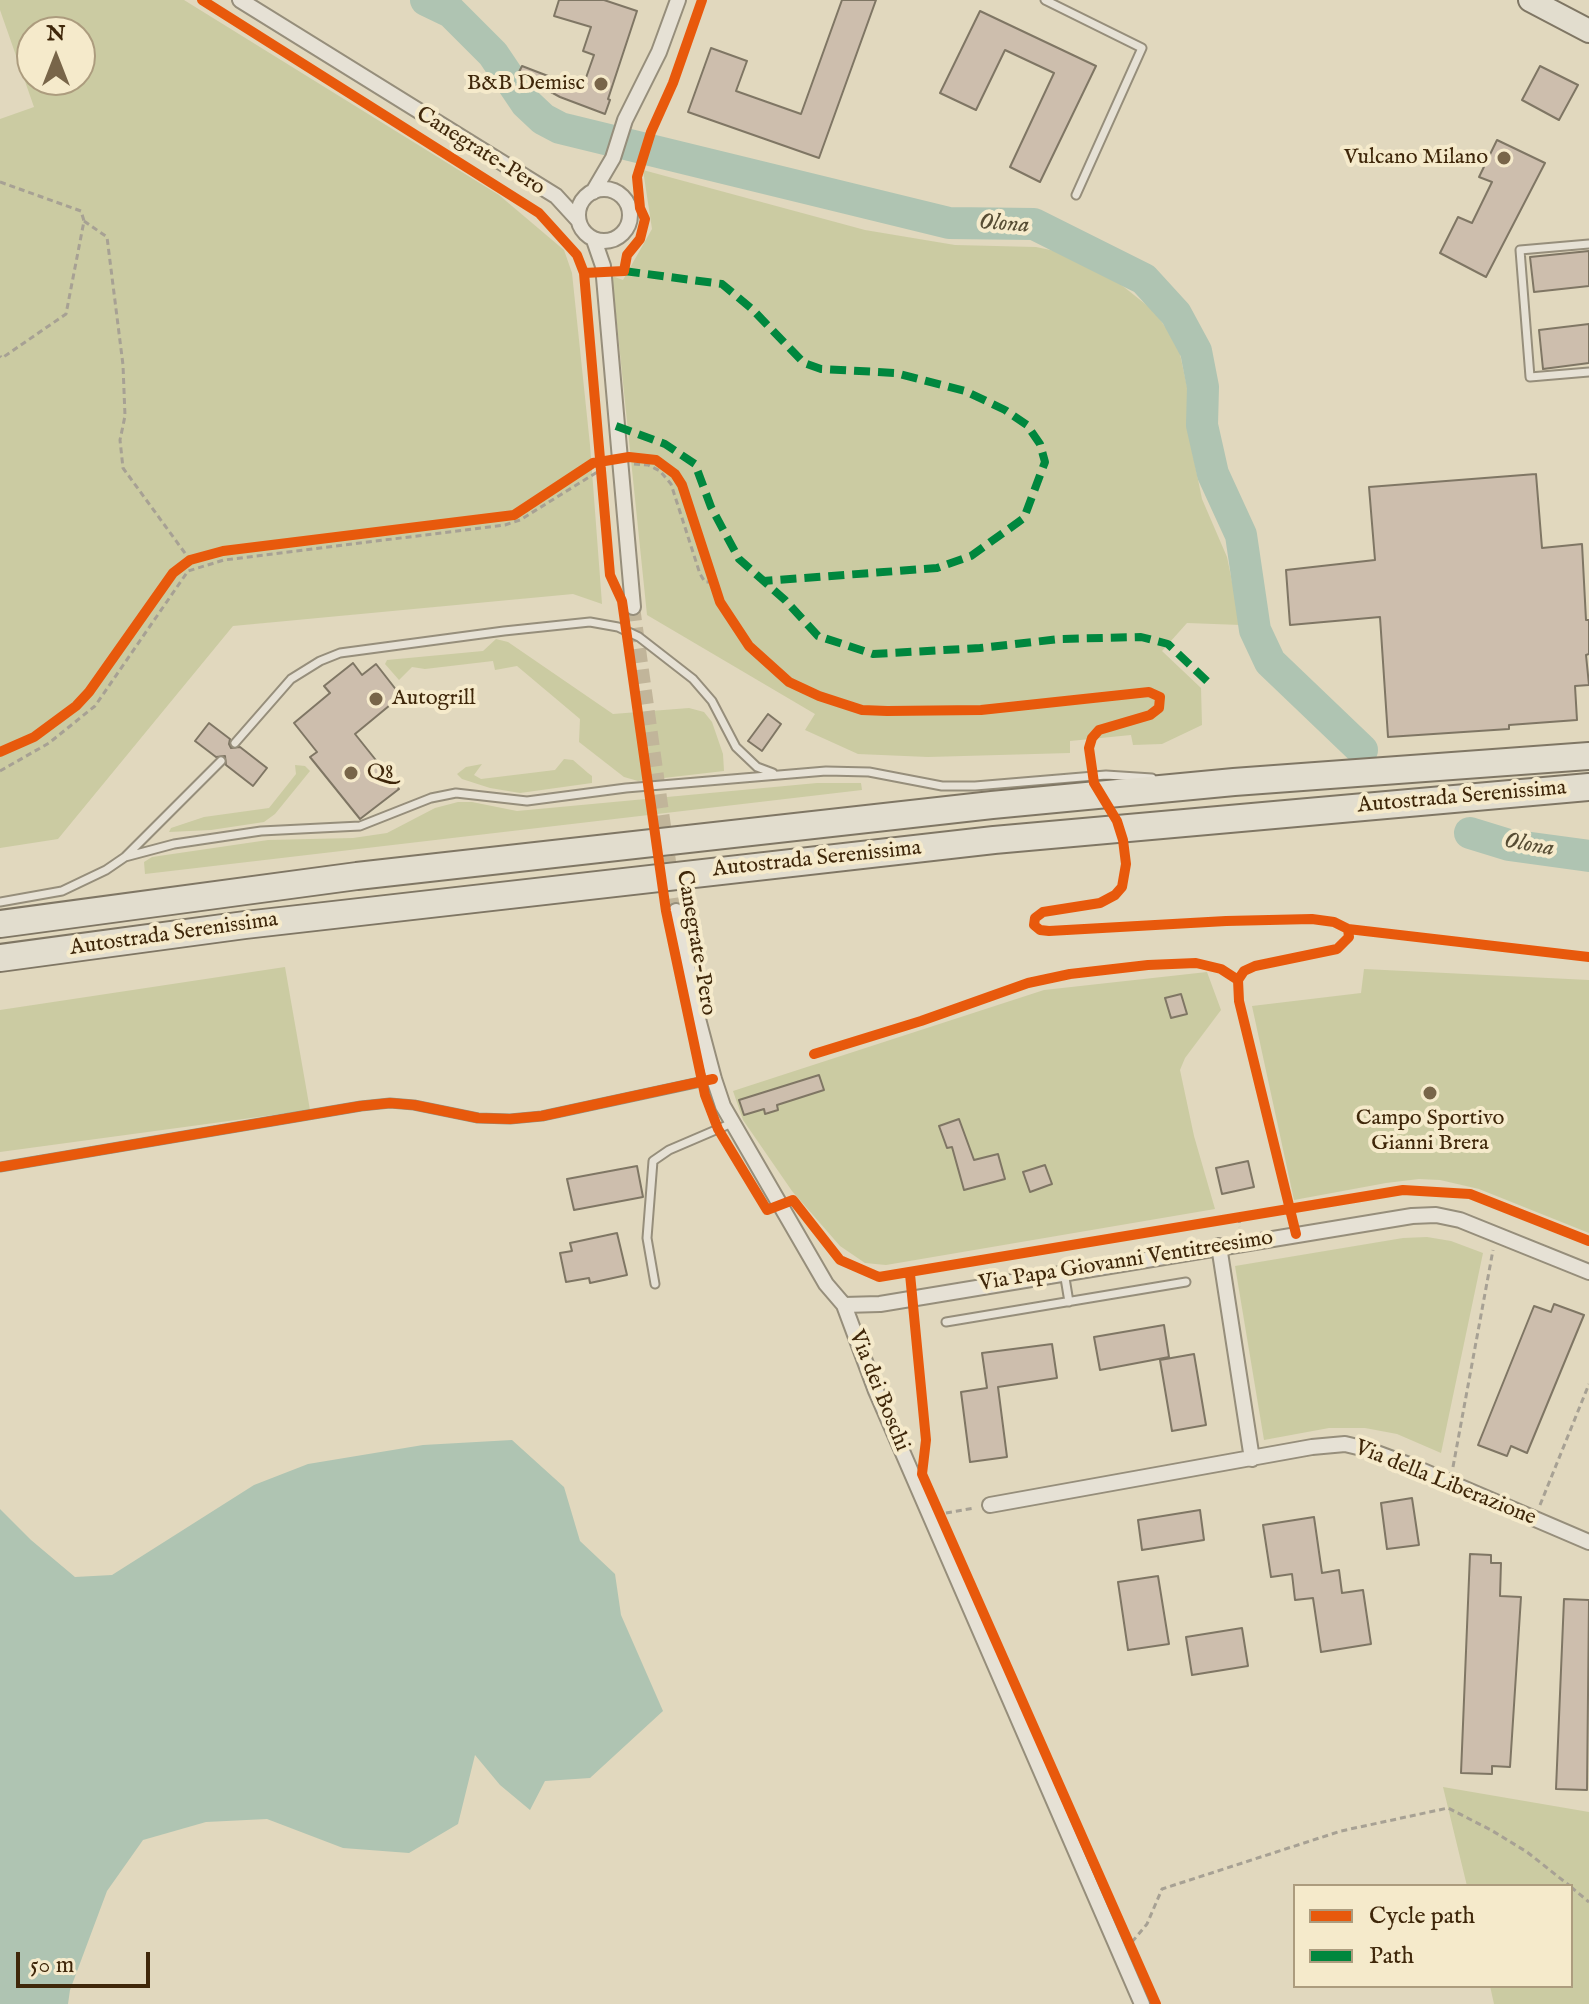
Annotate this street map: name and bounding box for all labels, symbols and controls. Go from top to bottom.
north arrow [16,16,96,96]
text: N [46,20,66,48]
place label: B&B Demisc [467,71,585,97]
marker: B&B Demisc [592,75,610,93]
street label: Canegrate-Pero [411,102,549,202]
place label: Vulcano Milano [1344,145,1488,171]
marker: Vulcano Milano [1495,149,1513,167]
water label: Olona [978,209,1030,241]
place label: Autogrill [392,686,476,712]
marker: Autogrill [367,690,385,708]
place label: Q8 [367,760,394,786]
marker: Q8 [342,764,360,782]
street label: Autostrada Serenissima [1356,776,1568,820]
water label: Olona [1502,827,1556,865]
street label: Autostrada Serenissima [711,836,923,884]
street label: Canegrate-Pero [669,868,721,1018]
street label: Autostrada Serenissima [68,907,280,963]
marker: Campo Sportivo Gianni Brera [1421,1084,1439,1102]
place label: Campo Sportivo Gianni Brera [1356,1106,1504,1158]
street label: Via Papa Giovanni Ventitreesimo [977,1226,1275,1298]
street label: Via dei Boschi [842,1327,914,1455]
street label: Via della Liberazione [1350,1436,1540,1532]
legend [1293,1884,1573,1988]
text: Cycle path [1369,1901,1475,1932]
scale bar [20,1936,154,1986]
text: Path [1369,1941,1414,1972]
text: 50 m [30,1950,74,1981]

